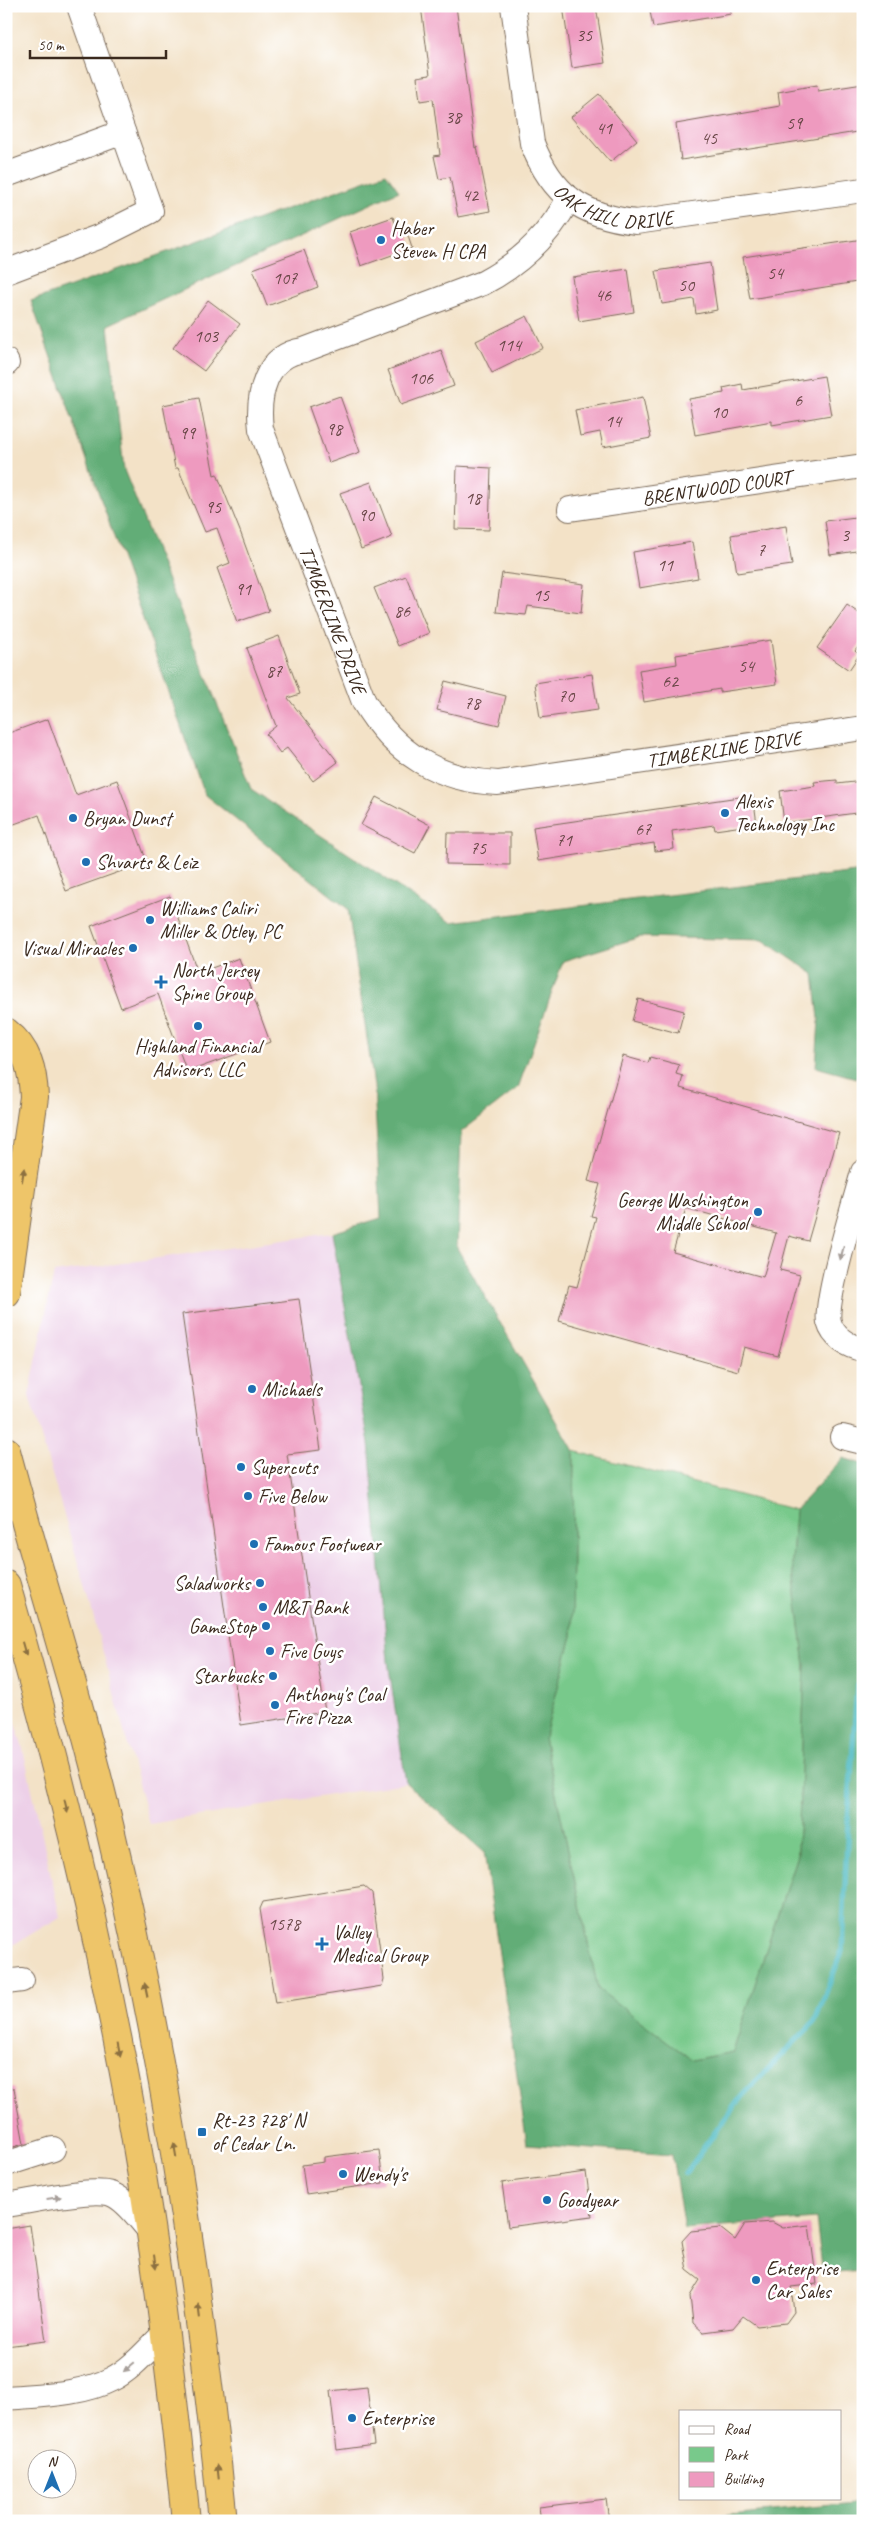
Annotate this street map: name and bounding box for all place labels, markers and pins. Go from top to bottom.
place label: Haber Steven H CPA [391,216,486,264]
marker: Haber Steven H CPA [375,234,387,246]
place label: Alexis Technology Inc [735,789,835,837]
place label: Bryan Dunst [83,806,175,831]
marker: Alexis Technology Inc [719,807,731,819]
marker: Bryan Dunst [67,812,79,824]
place label: Shvarts & Leiz [96,850,200,875]
marker: Shvarts & Leiz [80,856,92,868]
place label: Williams Caliri Miller & Otley, PC [160,896,283,944]
marker: Williams Caliri Miller & Otley, PC [144,914,156,926]
place label: Visual Miracles [21,936,125,961]
marker: Visual Miracles [127,942,139,954]
place label: North Jersey Spine Group [172,958,261,1006]
marker: North Jersey Spine Group [154,975,168,989]
marker: Highland Financial Advisors, LLC [192,1020,204,1032]
place label: Highland Financial Advisors, LLC [135,1034,265,1082]
place label: George Washington Middle School [617,1188,752,1236]
marker: George Washington Middle School [752,1206,764,1218]
place label: Michaels [262,1377,323,1402]
marker: Michaels [246,1383,258,1395]
place label: Supercuts [251,1455,319,1480]
marker: Supercuts [235,1461,247,1473]
place label: Five Below [258,1484,328,1509]
marker: Five Below [242,1490,254,1502]
place label: Famous Footwear [264,1532,383,1557]
marker: Famous Footwear [248,1538,260,1550]
place label: Saladworks [174,1571,252,1596]
marker: Saladworks [254,1577,266,1589]
place label: M&T Bank [273,1595,350,1620]
marker: M&T Bank [257,1601,269,1613]
place label: GameStop [189,1614,257,1639]
marker: GameStop [260,1620,272,1632]
place label: Five Guys [280,1639,344,1664]
marker: Five Guys [264,1645,276,1657]
place label: Starbucks [193,1664,265,1689]
marker: Starbucks [267,1670,279,1682]
place label: Anthony's Coal Fire Pizza [285,1682,388,1730]
marker: Anthony's Coal Fire Pizza [269,1699,281,1711]
place label: Valley Medical Group [333,1920,429,1968]
marker: Valley Medical Group [315,1937,329,1951]
place label: Rt-23 728' N of Cedar Ln. [212,2108,308,2156]
marker: Rt-23 728' N of Cedar Ln. [196,2126,208,2138]
place label: Wendy's [353,2162,409,2187]
marker: Wendy's [337,2168,349,2180]
place label: Goodyear [557,2188,620,2213]
marker: Goodyear [541,2194,553,2206]
place label: Enterprise Car Sales [766,2256,839,2304]
marker: Enterprise Car Sales [750,2274,762,2286]
place label: Enterprise [362,2406,435,2431]
marker: Enterprise [346,2412,358,2424]

